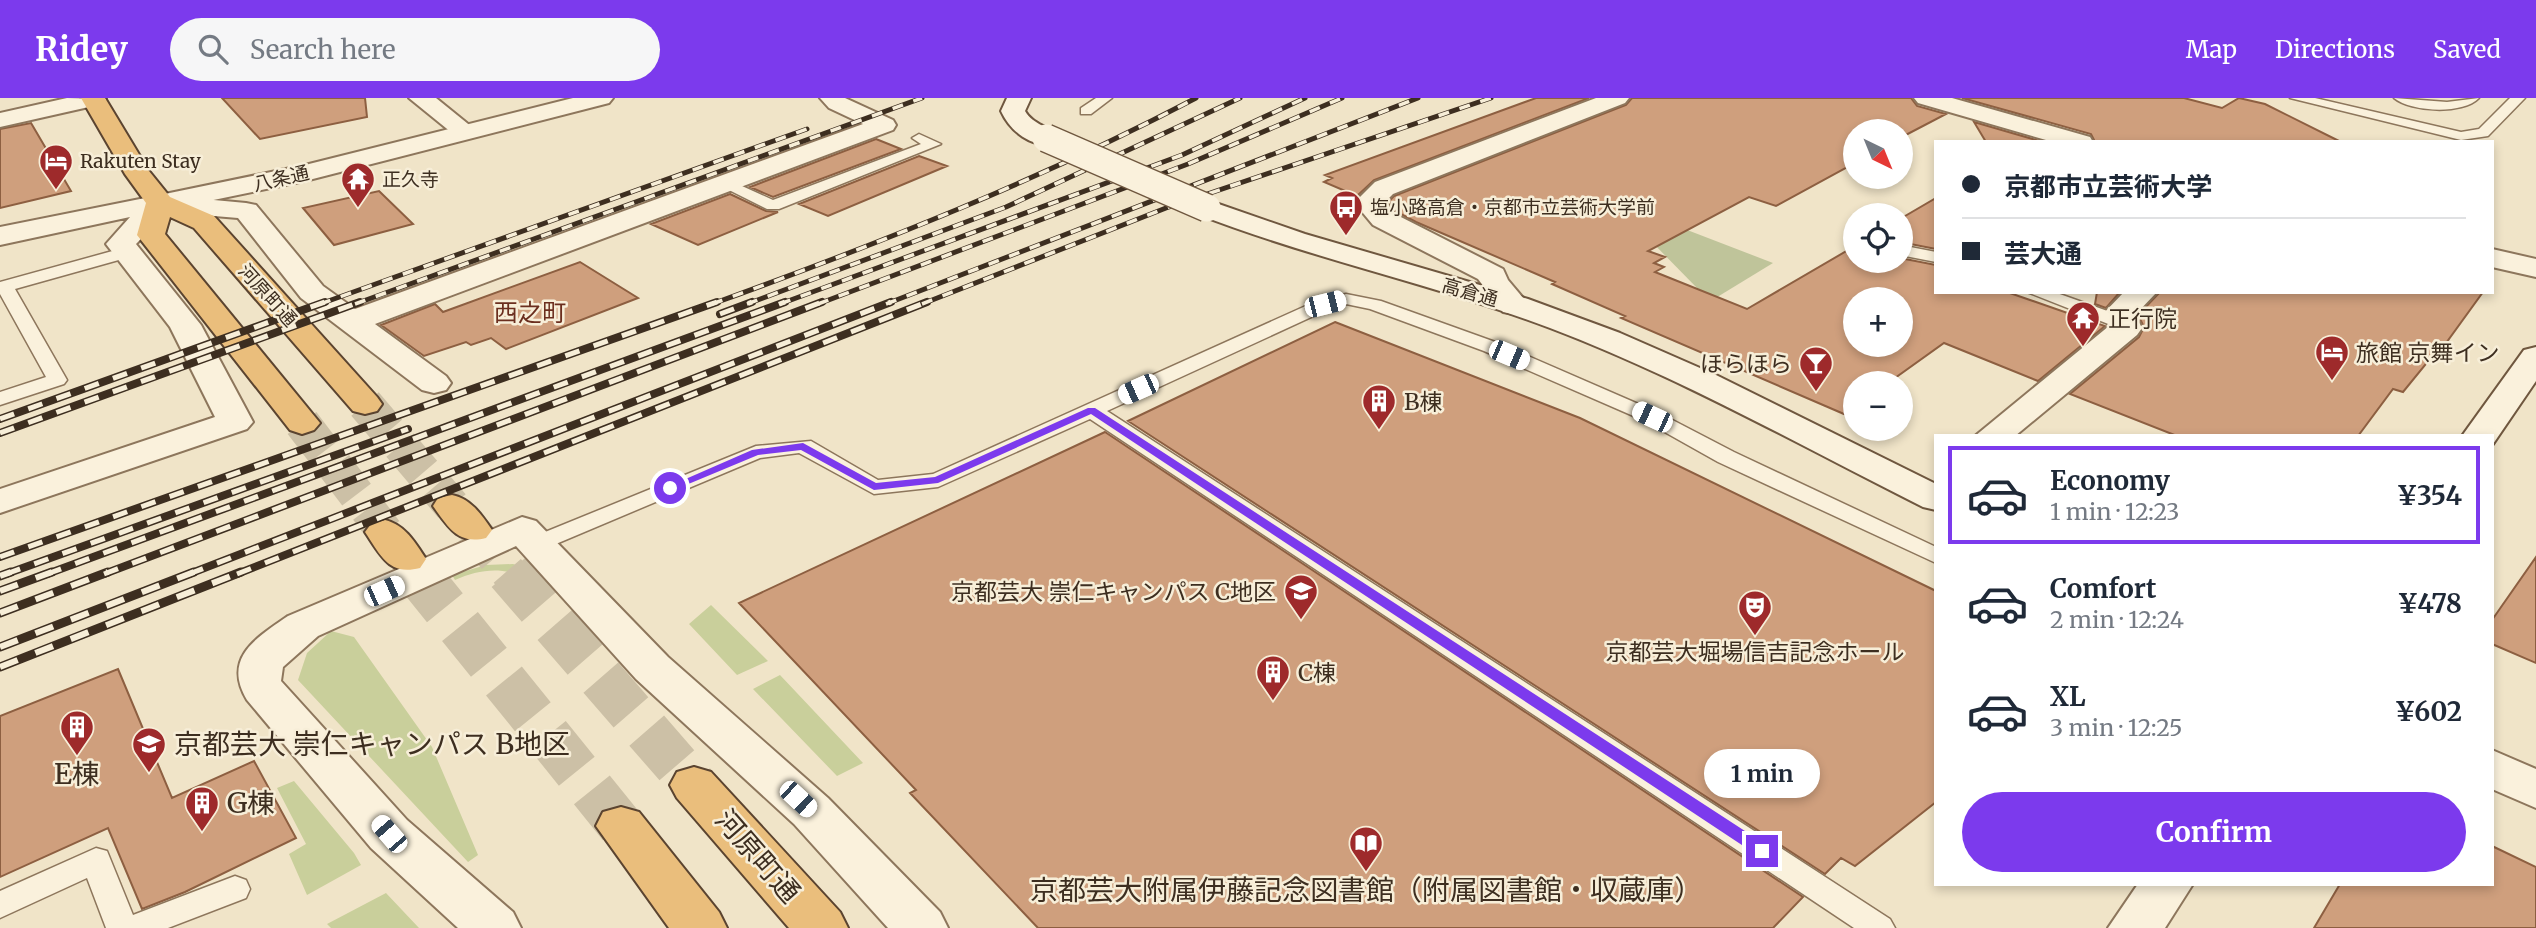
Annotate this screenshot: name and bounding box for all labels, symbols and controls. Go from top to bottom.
search box [170,18,660,81]
text: Ridey [35,29,128,70]
icon: search [194,30,232,68]
text: Search here [250,33,396,66]
text: Map [2186,34,2237,65]
text: Directions [2275,34,2395,65]
text: Saved [2433,34,2501,65]
north arrow [1843,119,1913,189]
map controls [1843,119,1913,441]
hotel icon: Rakuten Stay [37,142,75,191]
place label: Rakuten Stay [80,149,201,173]
street label: 八条通 [251,160,311,196]
temple icon: 正久寺 [339,160,377,209]
place label: 正久寺 [382,167,439,191]
text: 京都市立芸術大学 [2004,170,2212,203]
bus stop icon: 塩小路高倉・京都市立芸術大学前 [1327,188,1365,237]
place label: 塩小路高倉・京都市立芸術大学前 [1370,195,1655,219]
button: locate [1843,203,1913,273]
text: 芸大通 [2004,237,2082,270]
street label: 河原町通 [234,259,302,331]
street label: 高倉通 [1439,273,1501,311]
button: + [1843,287,1913,357]
car [1303,289,1348,319]
district label: 西之町 [494,297,566,328]
temple icon: 正行院 [2064,299,2102,348]
place label: 正行院 [2108,304,2177,333]
hotel icon: 旅館 京舞イン [2313,333,2351,382]
car [1486,337,1533,373]
place label: 旅館 京舞イン [2356,338,2499,367]
bar icon: ほらほら [1797,344,1835,393]
place label: ほらほら [1700,349,1792,378]
car [1115,371,1162,407]
button: − [1843,371,1913,441]
building icon: B棟 [1360,382,1398,431]
place label: B棟 [1404,387,1442,416]
car [1629,399,1676,435]
icon: car [1966,464,2029,527]
text: Economy [2050,464,2170,497]
route start [654,472,686,504]
text: ¥354 [2397,479,2462,512]
text: 1 min · 12:23 [2050,497,2179,526]
school or university icon: 京都芸大 崇仁キャンパス C地区 [1282,572,1320,621]
icon: car [1966,572,2029,635]
text: Comfort [2050,572,2156,605]
car [361,573,408,609]
place label: 京都芸大 崇仁キャンパス C地区 [951,577,1276,606]
text: ¥478 [2398,587,2462,620]
theatre icon: 京都芸大堀場信吉記念ホール [1736,588,1774,637]
text: 2 min · 12:24 [2050,605,2184,634]
place label: 京都芸大堀場信吉記念ホール [1606,637,1905,666]
building icon: C棟 [1254,653,1292,702]
place label: C棟 [1298,658,1336,687]
icon: car [1966,680,2029,743]
text: XL [2050,680,2086,713]
text: ¥602 [2395,695,2462,728]
building icon: E棟 [58,708,96,757]
text: 3 min · 12:25 [2050,713,2182,742]
school or university icon: 京都芸大 崇仁キャンパス B地区 [130,725,168,774]
place label: 京都芸大 崇仁キャンパス B地区 [174,726,570,762]
callout: 1 min [1704,750,1820,798]
place label: E棟 [54,756,100,792]
text: 1 min [1731,759,1793,788]
car [776,777,821,821]
building icon: G棟 [183,784,221,833]
place label: G棟 [227,785,275,821]
button: Confirm [1962,792,2466,872]
street label: 河原町通 [708,802,808,910]
car [368,811,411,857]
library icon: 京都芸大附属伊藤記念図書館（附属図書館・収蔵庫） [1347,824,1385,873]
route end [1746,835,1778,867]
place label: 京都芸大附属伊藤記念図書館（附属図書館・収蔵庫） [1030,872,1702,908]

